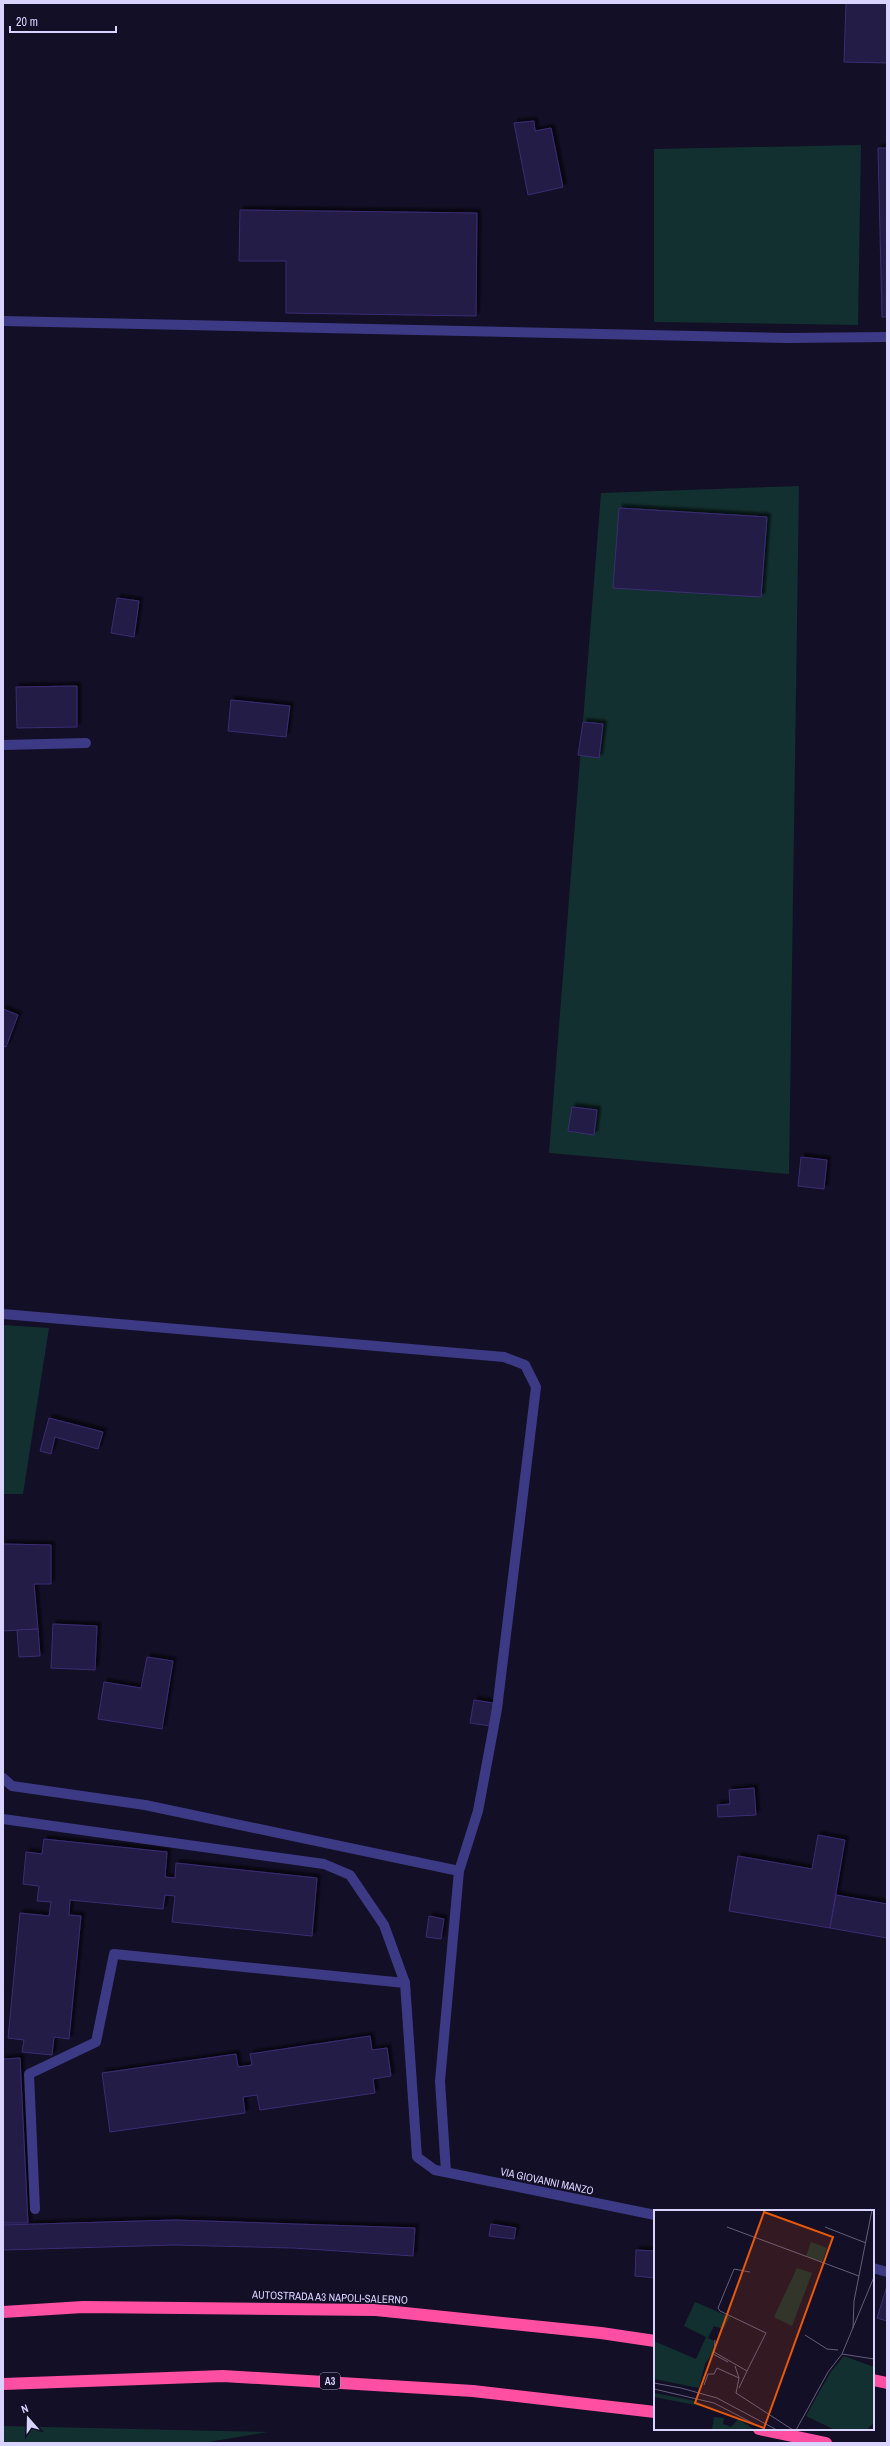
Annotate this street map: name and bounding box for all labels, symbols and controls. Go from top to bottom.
scale bar [10,8,116,34]
text: 20 m [16,14,38,30]
street label: VIA GIOVANNI MANZO [499,2164,595,2198]
inset map [654,2210,874,2430]
street label: AUTOSTRADA A3 NAPOLI-SALERNO [251,2287,408,2307]
road number: A3 [320,2373,340,2389]
north arrow [8,2398,48,2438]
text: N [19,2401,30,2416]

